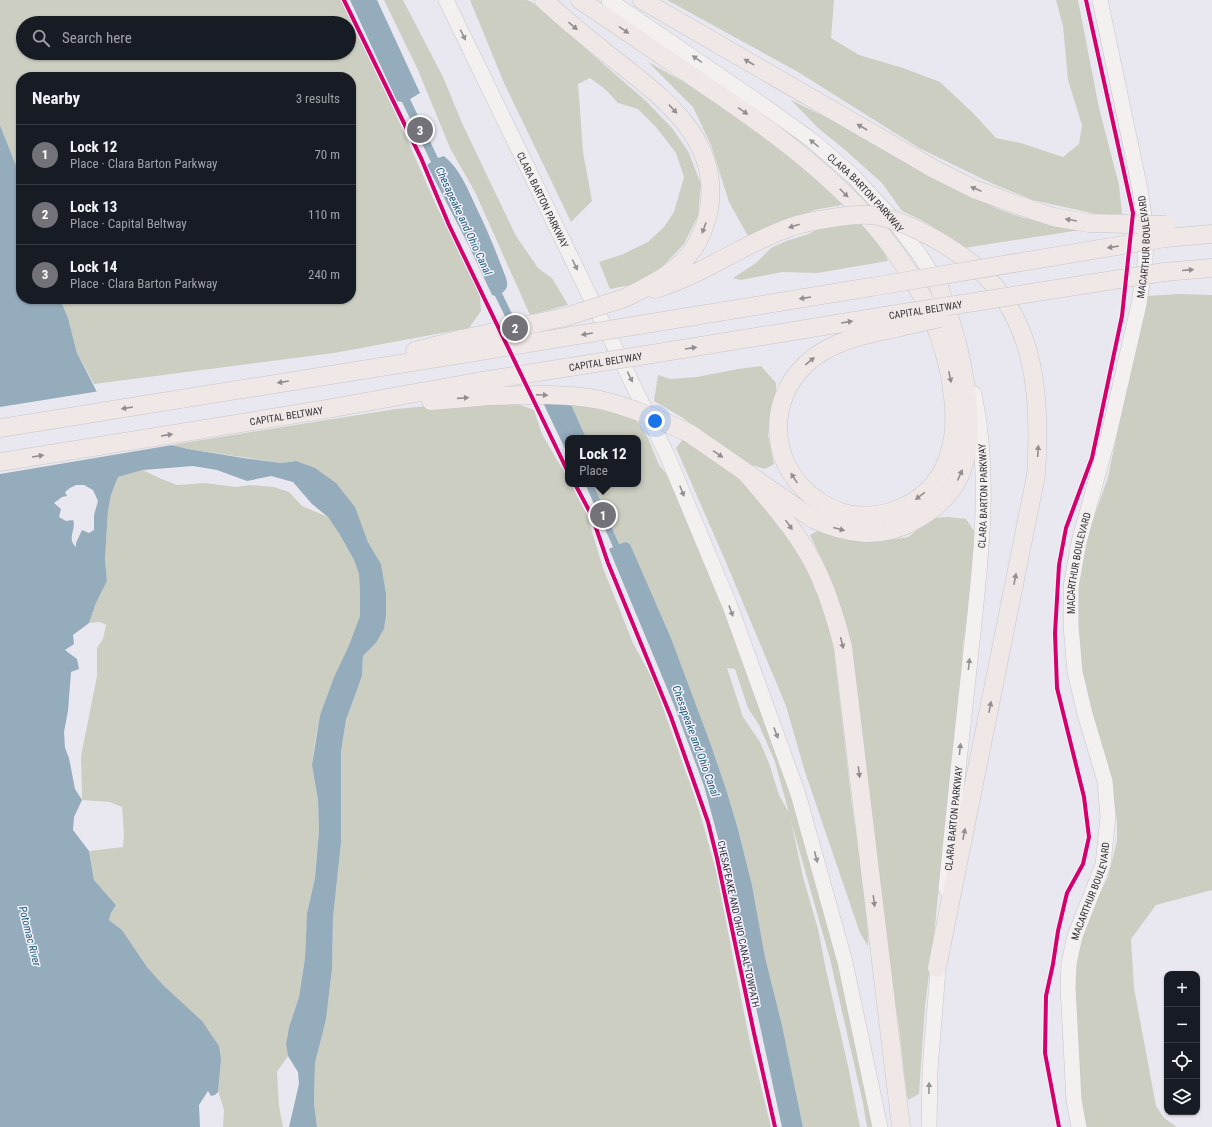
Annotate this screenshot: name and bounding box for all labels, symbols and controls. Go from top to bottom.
search box [16,16,356,60]
one-way arrow [568,21,579,30]
one-way arrow [619,26,629,34]
icon: search [30,27,52,49]
text: Search here [62,29,132,47]
one-way arrow [460,29,466,41]
one-way arrow [691,55,702,63]
one-way arrow [743,58,755,65]
text: Nearby [32,88,80,108]
text: 3 results [296,91,340,106]
one-way arrow [668,104,678,114]
one-way arrow [738,107,748,115]
pin: 3 [407,115,433,145]
one-way arrow [856,123,868,130]
text: Lock 12 [70,138,117,156]
one-way arrow [809,138,819,147]
text: 1 [42,147,48,162]
text: 70 m [314,147,340,162]
street label: CLARA BARTON PARKWAY [515,150,571,250]
street label: CLARA BARTON PARKWAY [825,151,906,235]
text: Place · Clara Barton Parkway [70,156,217,171]
water label: Chesapeake and Ohio Canal [433,165,495,278]
one-way arrow [970,186,981,192]
one-way arrow [839,188,849,198]
street label: MACARTHUR BOULEVARD [1135,194,1152,299]
text: Lock 13 [70,198,117,216]
text: 2 [42,207,48,222]
text: 110 m [308,207,340,222]
text: Place · Capital Beltway [70,216,187,231]
one-way arrow [1065,217,1077,223]
one-way arrow [701,222,707,234]
one-way arrow [788,223,800,229]
one-way arrow [1107,244,1119,250]
text: Lock 14 [70,258,117,276]
one-way arrow [572,260,578,271]
one-way arrow [1182,266,1194,273]
text: 3 [42,267,48,282]
text: 240 m [308,267,340,282]
text: Place · Clara Barton Parkway [70,276,217,291]
one-way arrow [799,295,811,301]
street label: CAPITAL BELTWAY [888,299,964,321]
pin: 2 [502,313,528,343]
one-way arrow [841,319,853,325]
one-way arrow [581,331,593,337]
one-way arrow [685,345,697,351]
street label: CAPITAL BELTWAY [568,351,644,373]
one-way arrow [804,357,815,365]
one-way arrow [626,371,633,382]
one-way arrow [948,371,954,384]
one-way arrow [277,379,289,385]
one-way arrow [536,392,549,398]
one-way arrow [457,395,469,402]
one-way arrow [121,405,133,411]
street label: CAPITAL BELTWAY [249,405,325,427]
your location [645,411,665,431]
one-way arrow [161,432,173,438]
popup [565,435,641,487]
street label: CLARA BARTON PARKWAY [976,442,989,549]
text: Lock 12 [579,445,627,463]
one-way arrow [1034,445,1041,457]
one-way arrow [712,450,723,458]
one-way arrow [32,453,45,459]
text: Place [579,463,608,478]
one-way arrow [957,468,963,480]
one-way arrow [790,472,798,483]
one-way arrow [680,485,686,497]
one-way arrow [915,492,926,501]
pin: 1 [590,500,616,530]
street label: MACARTHUR BOULEVARD [1066,511,1093,614]
one-way arrow [785,520,793,530]
one-way arrow [833,527,846,533]
one-way arrow [1013,573,1019,585]
one-way arrow [729,605,735,617]
one-way arrow [839,637,845,649]
one-way arrow [966,658,973,670]
water label: Chesapeake and Ohio Canal [669,684,722,799]
one-way arrow [987,700,993,713]
one-way arrow [773,728,779,740]
one-way arrow [957,742,964,755]
street label: CLARA BARTON PARKWAY [943,765,965,871]
one-way arrow [855,766,862,778]
one-way arrow [962,828,968,840]
street label: CHESAPEAKE AND OHIO CANAL TOWPATH [715,840,762,1009]
street label: MACARTHUR BOULEVARD [1069,841,1111,941]
one-way arrow [813,851,819,863]
one-way arrow [871,895,877,907]
water label: Potomac River [16,905,43,968]
map controls [1164,971,1200,1115]
button: + [1164,971,1200,1007]
button: − [1164,1007,1200,1043]
button: locate [1164,1043,1200,1079]
button: layers [1164,1079,1200,1115]
one-way arrow [926,1081,932,1094]

